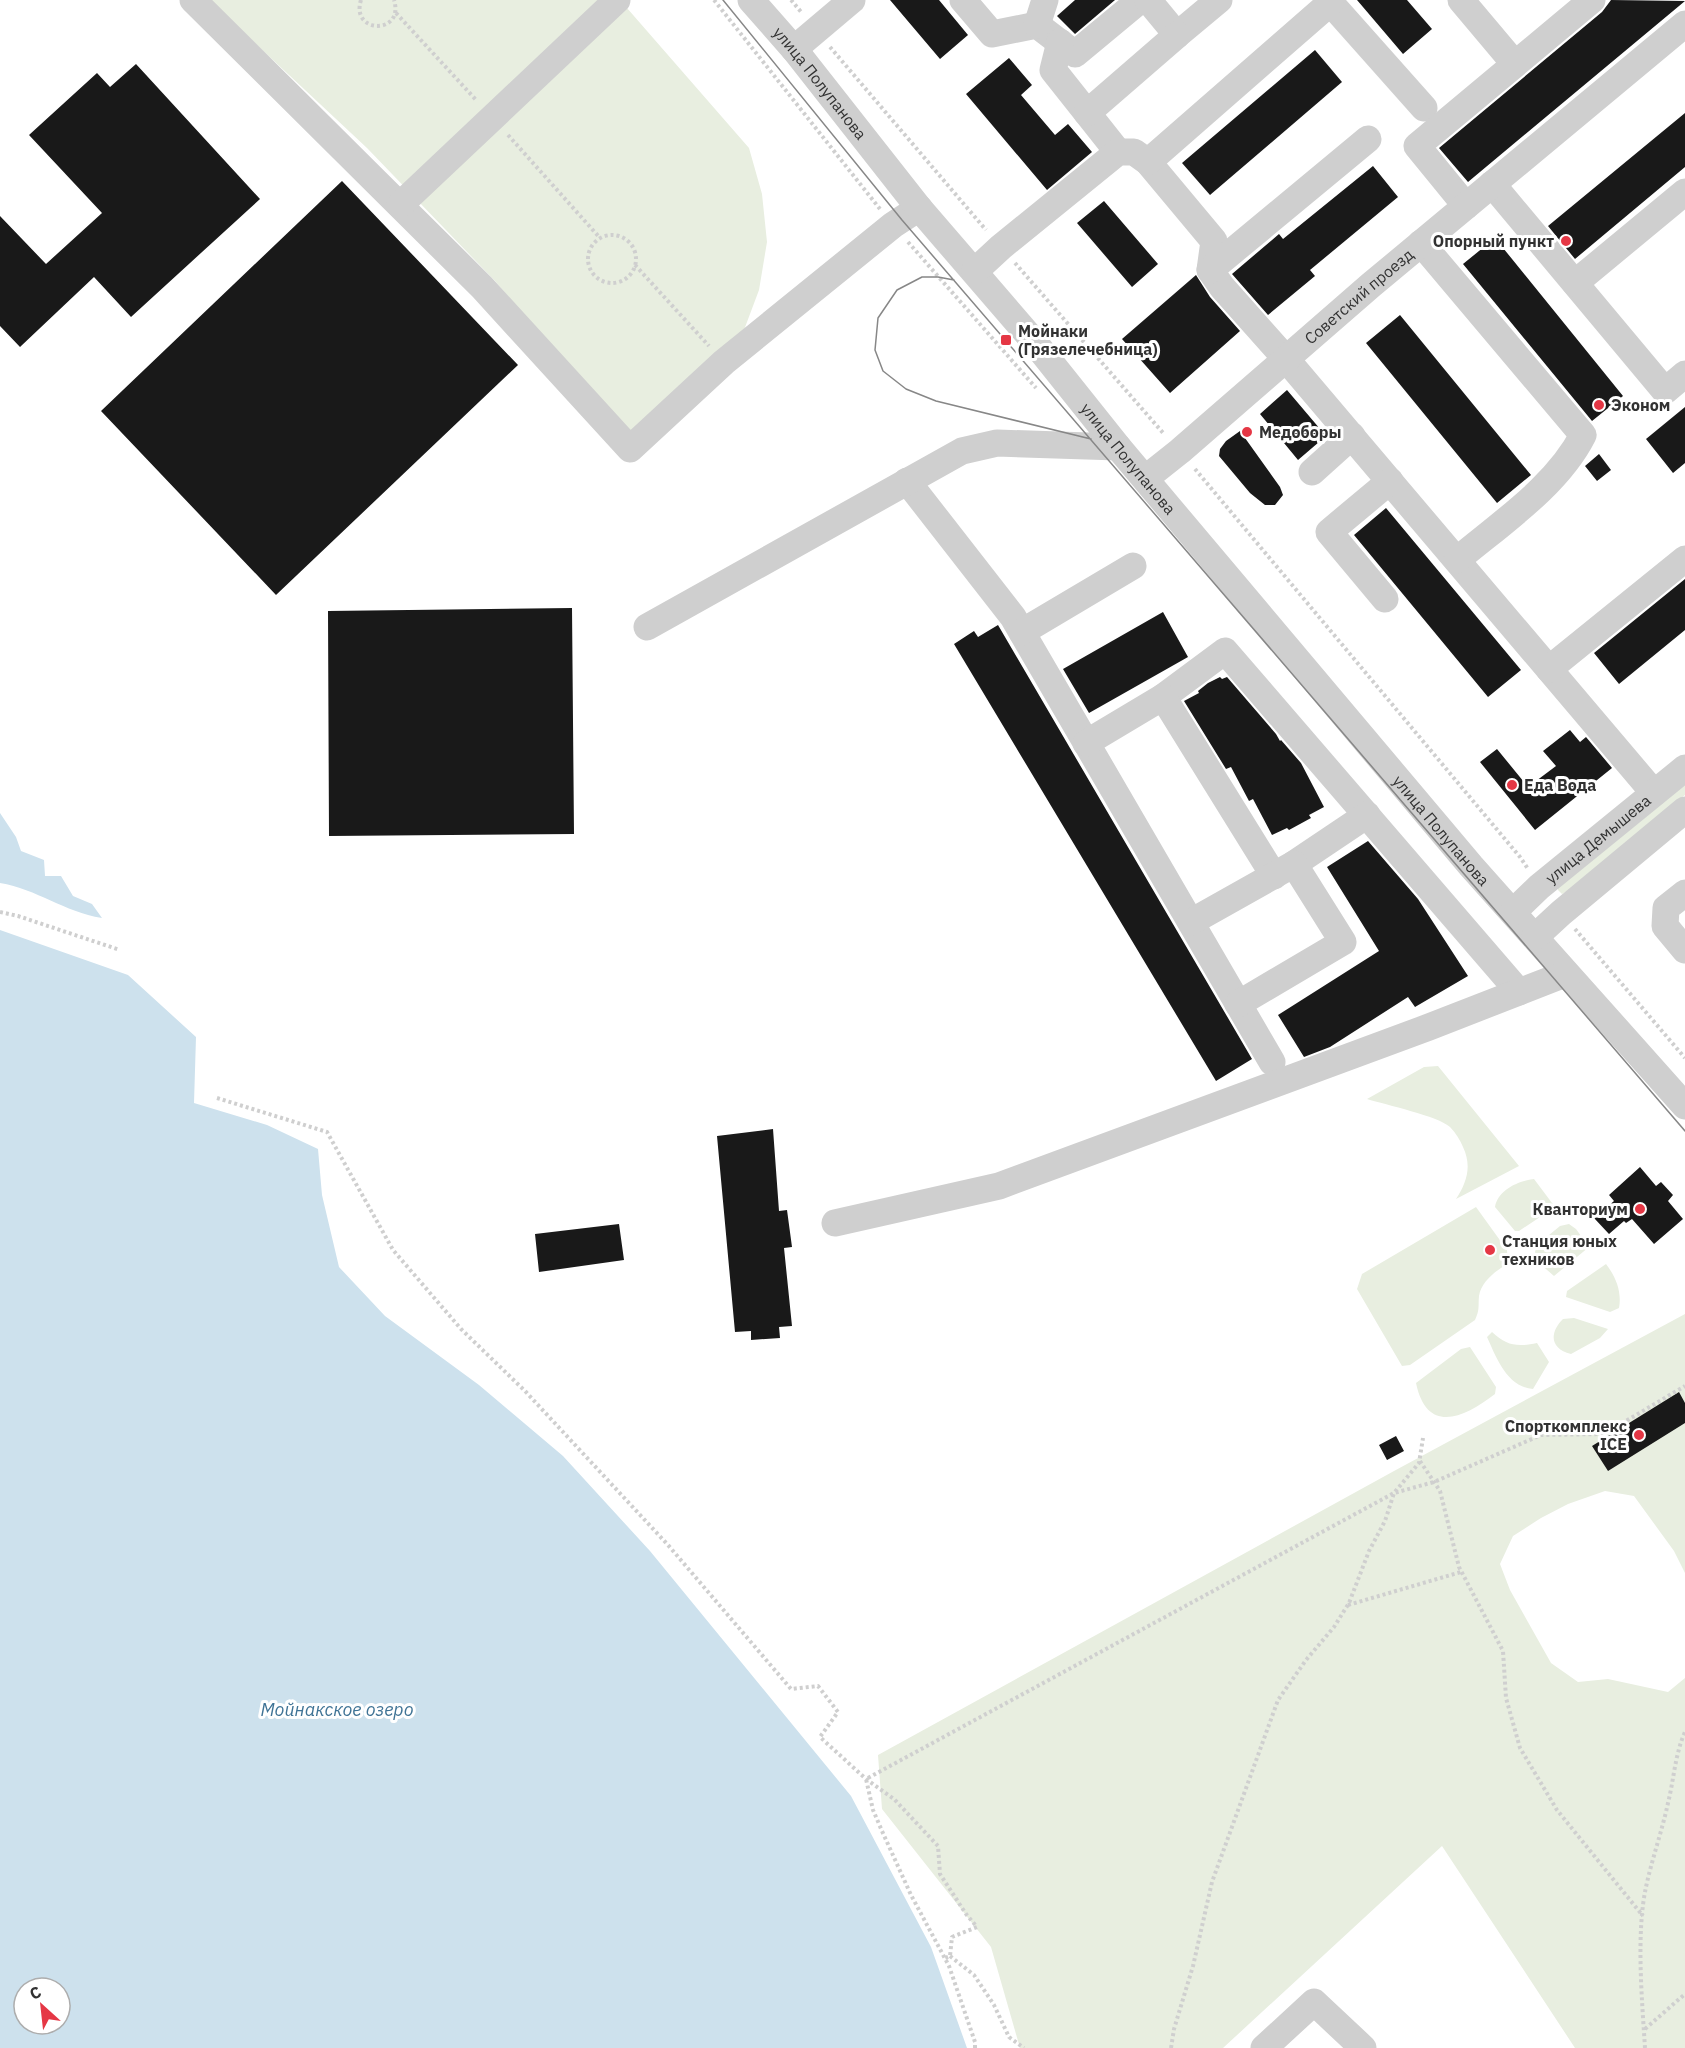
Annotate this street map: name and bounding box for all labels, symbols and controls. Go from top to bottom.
street label: улица Полупанова [769,22,871,144]
place label: Опорный пункт [1433,231,1554,251]
marker: Опорный пункт [1559,234,1573,248]
street label: Советский проезд [1300,244,1418,348]
place label: Мойнаки (Грязелечебница) [1018,321,1158,359]
marker: Мойнаки (Грязелечебница) [999,333,1013,347]
place label: Эконом [1611,395,1670,415]
marker: Эконом [1592,398,1606,412]
street label: улица Полупанова [1077,399,1181,519]
place label: Медоборы [1259,422,1341,442]
marker: Медоборы [1240,425,1254,439]
street label: улица Полупанова [1389,771,1494,890]
place label: Еда Вода [1524,775,1596,795]
marker: Еда Вода [1505,778,1519,792]
street label: улица Демышева [1541,790,1655,888]
place label: Кванториум [1533,1199,1628,1219]
marker: Кванториум [1633,1202,1647,1216]
place label: Станция юных техников [1502,1231,1617,1269]
marker: Станция юных техников [1483,1243,1497,1257]
place label: Спорткомплекс ICE [1505,1416,1627,1454]
marker: Спорткомплекс ICE [1632,1428,1646,1442]
water label: Мойнакское озеро [260,1698,414,1721]
north arrow [12,1976,72,2036]
text: С [26,1981,44,2004]

